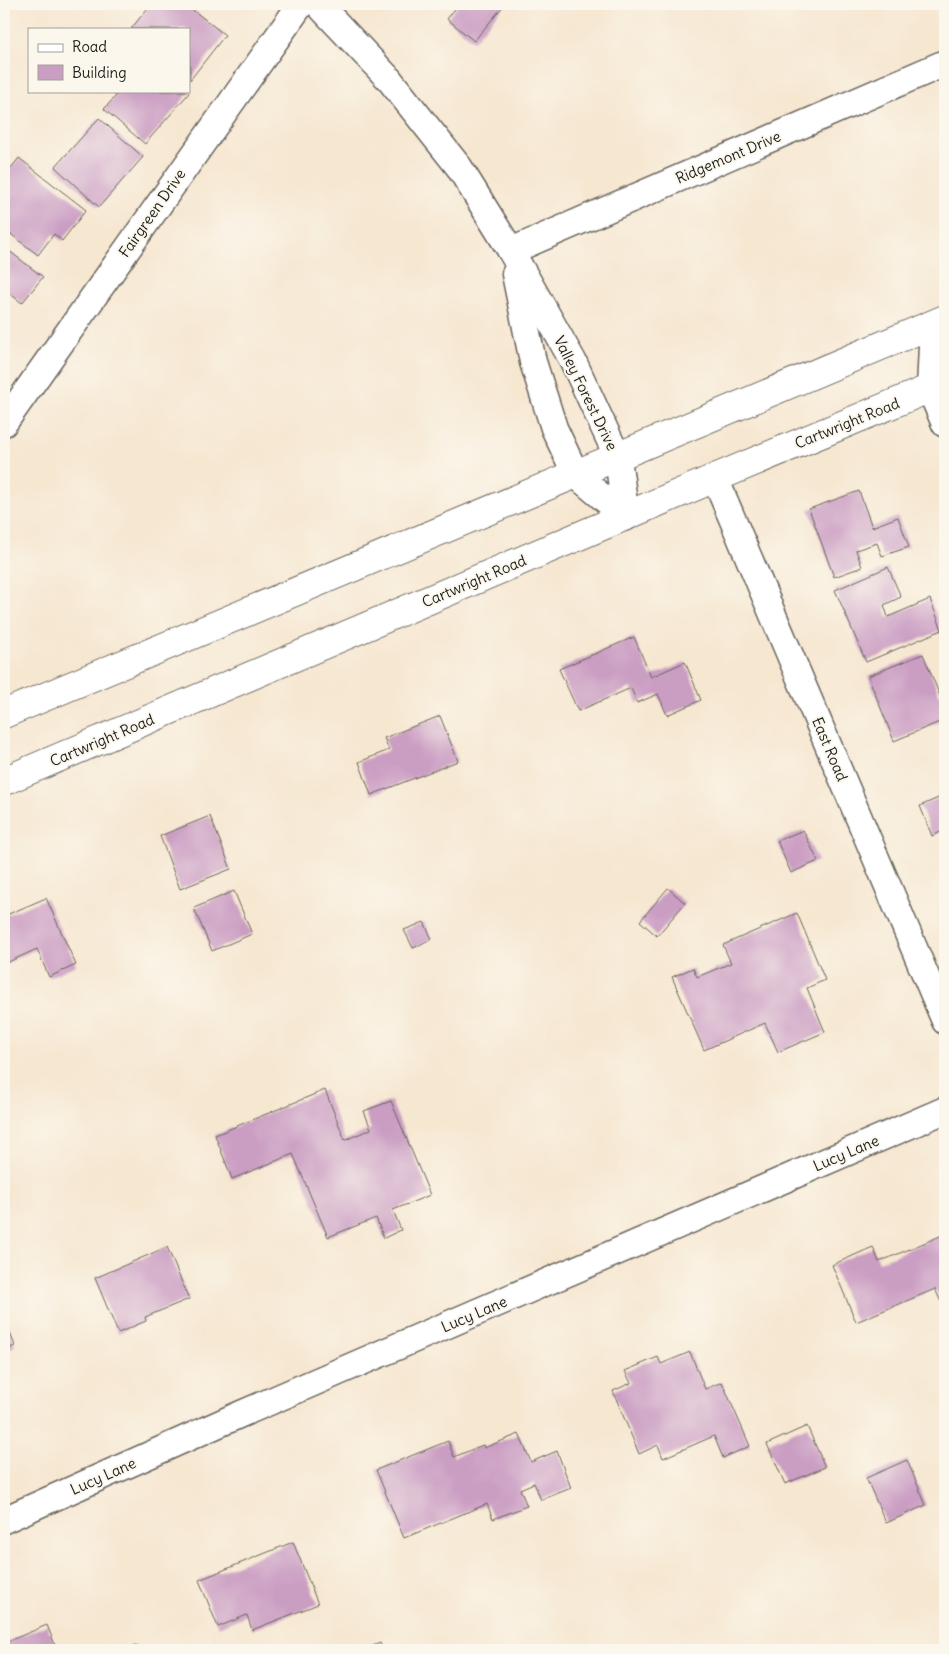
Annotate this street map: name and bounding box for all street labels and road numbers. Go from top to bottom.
street label: Ridgemont Drive [673,126,783,188]
street label: Fairgreen Drive [115,165,189,261]
street label: Valley Forest Drive [550,333,622,453]
street label: Cartwright Road [792,393,902,453]
street label: Cartwright Road [419,550,529,612]
street label: Cartwright Road [47,709,157,771]
street label: East Road [808,714,852,784]
street label: Lucy Lane [810,1131,882,1175]
street label: Lucy Lane [438,1292,510,1336]
street label: Lucy Lane [67,1453,139,1499]

